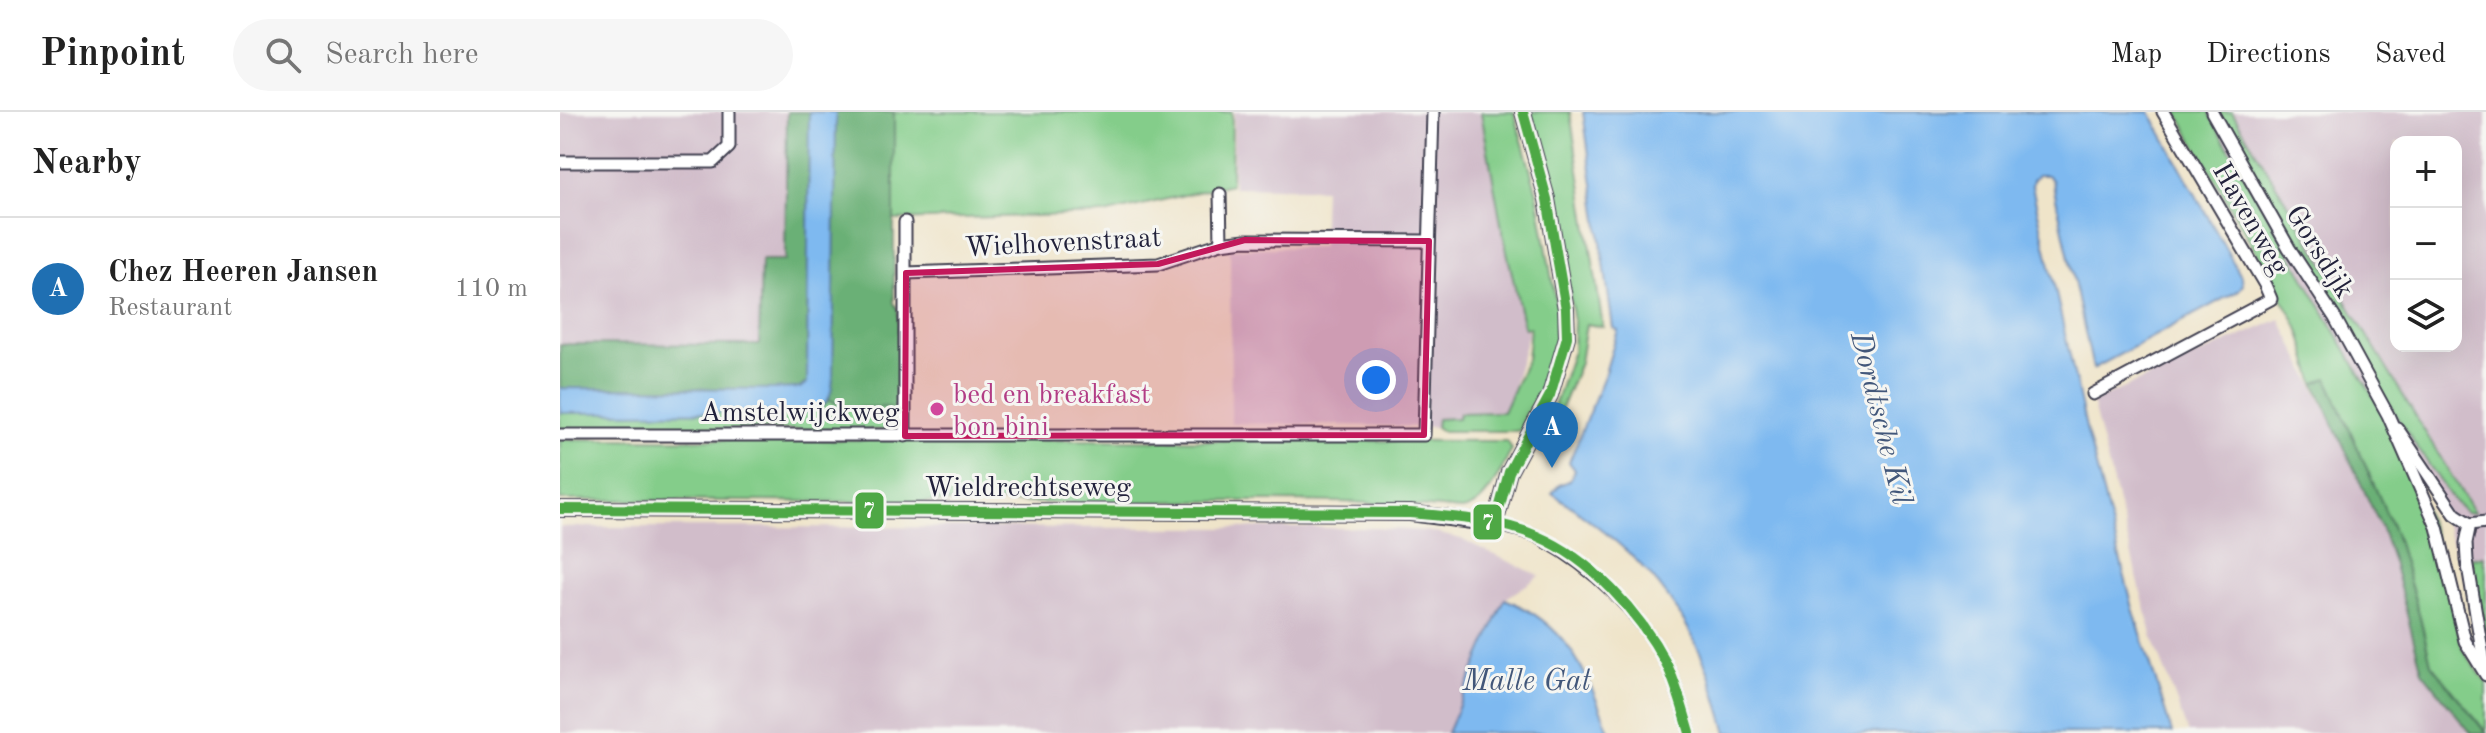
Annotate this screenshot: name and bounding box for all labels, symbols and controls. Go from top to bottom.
search box [233,19,793,91]
icon: search [261,33,305,77]
text: Pinpoint [40,36,185,74]
text: Search here [325,40,479,70]
text: Map [2110,41,2162,69]
text: Directions [2206,41,2331,69]
text: Saved [2375,41,2446,69]
map controls [2390,136,2462,352]
button: + [2390,136,2462,208]
text: Nearby [32,147,142,181]
street label: Havenweg [2206,158,2293,281]
street label: Gorsdijk [2279,201,2358,304]
button: − [2390,208,2462,280]
street label: Wielhovenstraat [964,225,1162,263]
text: Chez Heeren Jansen [108,258,378,288]
text: A [48,276,68,302]
text: 110 m [455,276,528,302]
button: layers [2390,280,2462,352]
text: Restaurant [108,295,232,321]
water label: Dordtsche Kil [1844,328,1916,509]
your location [1356,360,1396,400]
place label: bed en breakfast bon bini [953,382,1151,442]
street label: Amstelwijckweg [700,400,900,428]
marker: bed en breakfast bon bini [928,400,946,418]
pin: A [1526,402,1578,468]
street label: Wieldrechtseweg [925,475,1131,503]
line badge: 7 [854,491,885,530]
text: 7 [863,501,875,523]
line badge: 7 [1472,503,1503,541]
text: 7 [1482,513,1494,535]
water label: Malle Gat [1462,667,1592,697]

